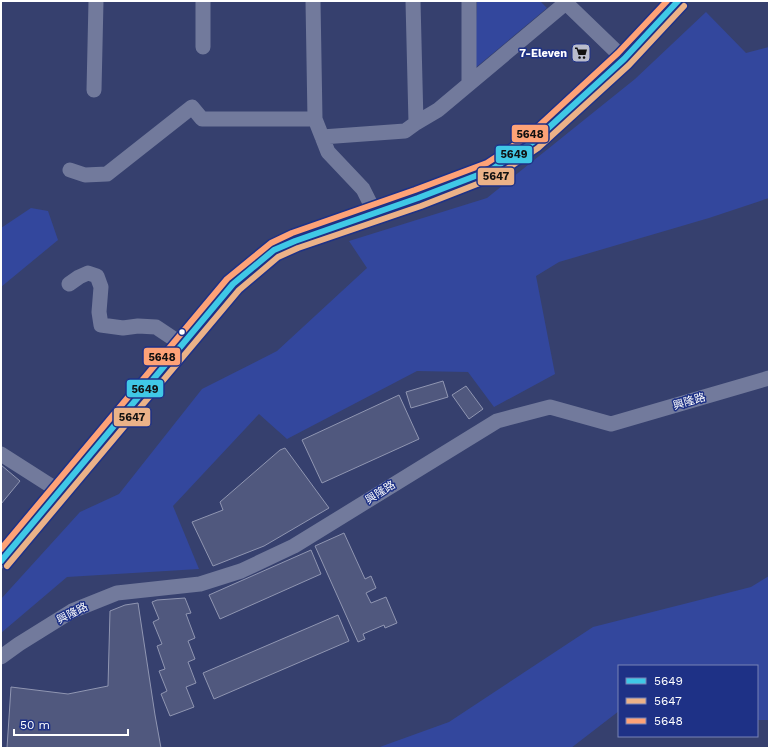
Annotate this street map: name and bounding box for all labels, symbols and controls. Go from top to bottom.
supermarket icon: 7-Eleven [570,42,592,64]
place label: 7-Eleven [519,47,567,60]
line badge: 5648 [511,124,549,143]
text: 5648 [516,128,544,141]
line badge: 5649 [495,145,533,164]
text: 5649 [500,148,528,161]
line badge: 5647 [477,167,515,186]
text: 5647 [483,170,510,183]
unlabelled marker [177,327,187,337]
line badge: 5648 [143,347,181,366]
text: 5648 [148,351,176,364]
line badge: 5649 [126,379,164,398]
text: 5649 [131,383,159,396]
street label: 興隆路 [671,391,707,412]
line badge: 5647 [113,407,151,427]
text: 5647 [119,411,146,424]
street label: 興隆路 [363,478,398,507]
street label: 興隆路 [55,600,90,627]
legend [618,665,758,737]
text: 5649 [654,674,683,688]
text: 5647 [654,694,682,708]
scale bar [14,711,128,737]
text: 5648 [654,714,683,728]
text: 50 m [20,718,50,732]

